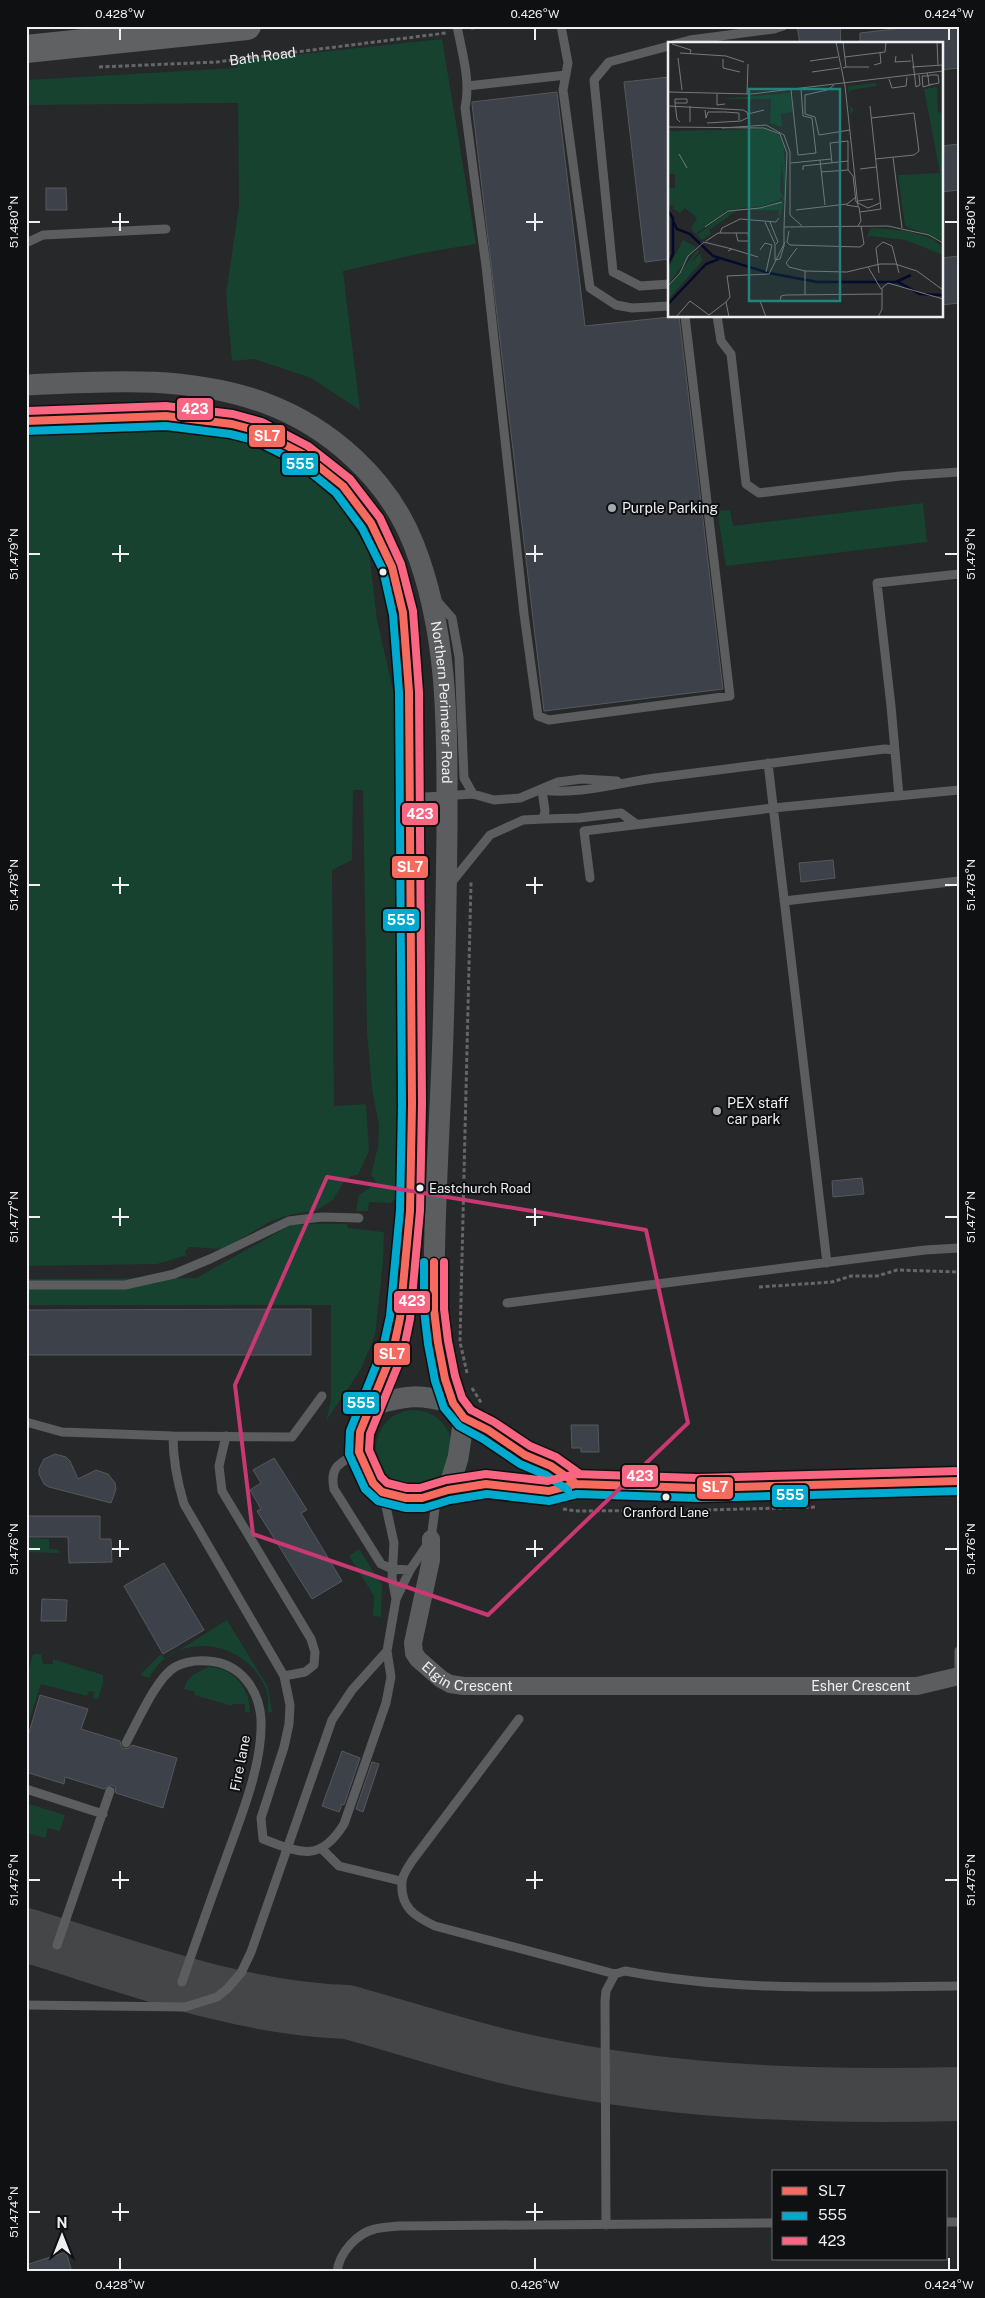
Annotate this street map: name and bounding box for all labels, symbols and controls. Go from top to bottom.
text: 0.428°W [95,7,145,21]
text: 0.426°W [510,7,560,21]
text: 0.424°W [924,7,974,21]
inset map [668,42,942,318]
street label: Bath Road [228,44,297,68]
text: 51.480°N [7,196,21,248]
text: 51.480°N [964,196,978,248]
line badge: 423 [176,397,214,421]
text: 423 [181,401,209,417]
line badge: SL7 [248,424,286,448]
text: SL7 [254,428,280,444]
line badge: 555 [281,452,319,476]
text: 555 [286,456,314,472]
place label: Purple Parking [622,500,719,516]
marker: Purple Parking [606,502,618,514]
text: 51.479°N [7,528,21,580]
text: 51.479°N [964,528,978,580]
unlabelled marker [378,567,388,577]
street label: Northern Perimeter Road [428,620,455,784]
line badge: 423 [401,802,439,826]
text: 423 [406,806,434,822]
line badge: SL7 [391,855,429,879]
text: 51.478°N [7,859,21,911]
text: SL7 [397,859,423,875]
text: 51.478°N [964,859,978,911]
line badge: 555 [382,908,420,932]
text: 555 [387,912,415,928]
place label: PEX staff car park [727,1095,789,1127]
marker: PEX staff car park [711,1105,723,1117]
place label: Eastchurch Road [429,1181,531,1196]
marker: Eastchurch Road [415,1183,425,1193]
text: 51.477°N [7,1191,21,1243]
text: 51.477°N [964,1191,978,1243]
line badge: 423 [393,1290,431,1314]
text: 423 [398,1293,426,1309]
line badge: SL7 [373,1342,411,1366]
text: SL7 [379,1346,405,1362]
line badge: 555 [342,1391,380,1415]
text: 555 [347,1395,375,1411]
line badge: 423 [621,1464,659,1488]
text: 423 [626,1468,654,1484]
line badge: SL7 [696,1476,734,1500]
text: SL7 [702,1479,728,1495]
line badge: 555 [771,1484,809,1508]
text: 555 [776,1487,804,1503]
marker: Cranford Lane [661,1492,671,1502]
place label: Cranford Lane [623,1505,709,1520]
text: 51.476°N [7,1523,21,1575]
text: 51.476°N [964,1523,978,1575]
street label: Elgin Crescent [419,1658,513,1694]
street label: Esher Crescent [811,1678,911,1694]
street label: Fire lane [227,1734,253,1792]
text: 51.475°N [7,1854,21,1906]
text: 51.475°N [964,1854,978,1906]
legend [772,2170,948,2260]
text: SL7 [818,2182,846,2199]
text: 51.474°N [7,2186,21,2238]
text: 555 [818,2206,847,2223]
north arrow [38,2210,88,2260]
text: N [57,2215,67,2231]
text: 423 [818,2232,846,2249]
text: 0.428°W [95,2278,145,2292]
text: 0.426°W [510,2278,560,2292]
text: 0.424°W [924,2278,974,2292]

